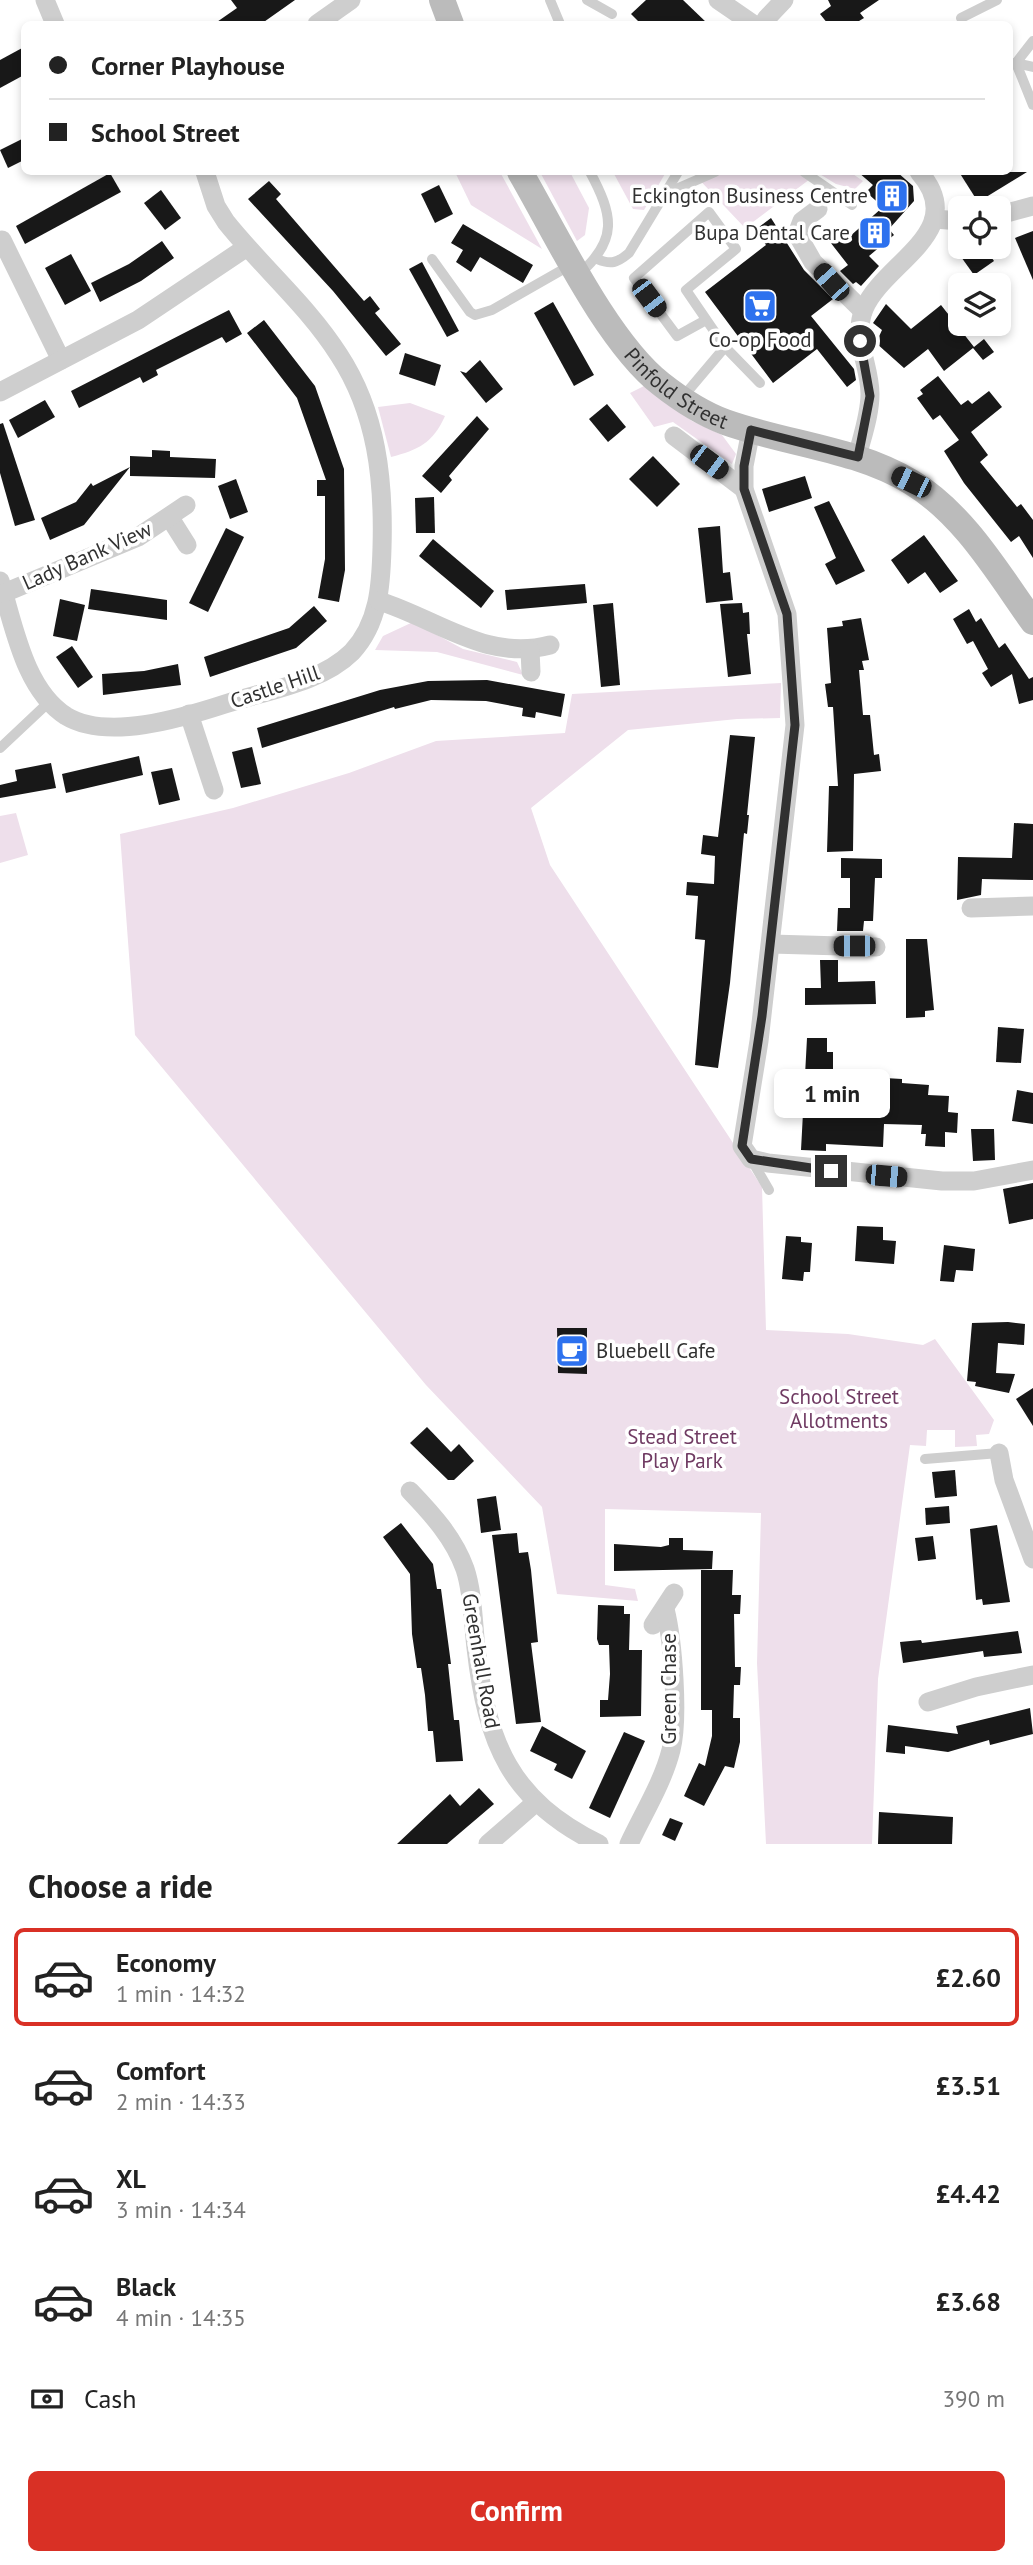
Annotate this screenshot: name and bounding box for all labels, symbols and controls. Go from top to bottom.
text: Corner Playhouse [91,49,285,82]
text: School Street [91,116,240,149]
building icon: Eckington Business Centre [873,177,911,215]
place label: Eckington Business Centre [632,182,868,209]
map controls [948,196,1011,336]
button: locate [948,196,1011,259]
building icon: Bupa Dental Care [856,214,894,252]
place label: Bupa Dental Care [694,219,850,246]
car [810,259,853,305]
button: layers [948,273,1011,336]
car [628,275,671,321]
supermarket icon: Co-op Food [741,287,779,325]
route start [844,325,876,357]
place label: Co-op Food [709,326,811,353]
street label: Pinfold Street [618,342,732,435]
car [686,441,733,483]
car [888,463,935,501]
street label: Lady Bank View [18,515,156,596]
street label: Castle Hill [227,659,323,714]
car [834,936,876,957]
callout: 1 min [773,1070,889,1118]
text: 1 min [804,1079,860,1108]
route end [815,1155,847,1187]
car [865,1164,908,1188]
cafe icon: Bluebell Cafe [553,1332,591,1370]
place label: Bluebell Cafe [596,1337,715,1364]
park label: School Street Allotments [779,1383,899,1434]
park label: Stead Street Play Park [627,1423,737,1474]
street label: Greenhall Road [456,1591,507,1731]
street label: Green Chase [655,1633,682,1745]
text: Choose a ride [28,1865,213,1907]
icon: car [32,1946,95,2009]
text: Economy [116,1946,216,1979]
text: £2.60 [936,1961,1001,1994]
text: 1 min · 14:32 [116,1979,246,2008]
icon: car [32,2054,95,2117]
text: Comfort [116,2054,206,2087]
text: £3.51 [936,2069,1001,2102]
text: 2 min · 14:33 [116,2087,246,2116]
icon: car [32,2162,95,2225]
text: XL [116,2162,146,2195]
text: £4.42 [936,2177,1001,2210]
text: 3 min · 14:34 [116,2195,246,2224]
icon: car [32,2270,95,2333]
text: Black [116,2270,176,2303]
text: £3.68 [936,2285,1001,2318]
text: 4 min · 14:35 [116,2303,246,2332]
icon: cash [28,2380,66,2418]
text: Cash [84,2382,136,2415]
text: 390 m [943,2384,1005,2413]
button: Confirm [28,2471,1005,2551]

